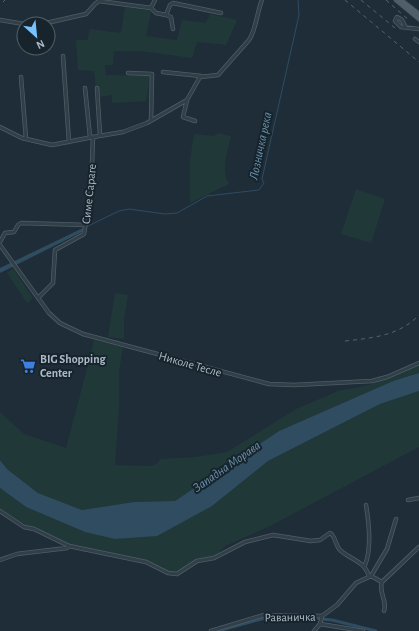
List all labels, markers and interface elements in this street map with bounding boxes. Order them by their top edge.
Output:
north arrow [16,16,56,56]
text: N [34,38,46,51]
water label: Лозничка река [247,111,275,182]
street label: Симе Сараге [80,163,98,225]
street label: Николе Тесле [157,349,223,379]
place label: BIG Shopping Center [40,353,107,379]
supermarket icon: BIG Shopping Center [19,357,37,375]
water label: Западна Морава [191,439,263,495]
street label: Раваничка [264,611,316,623]

